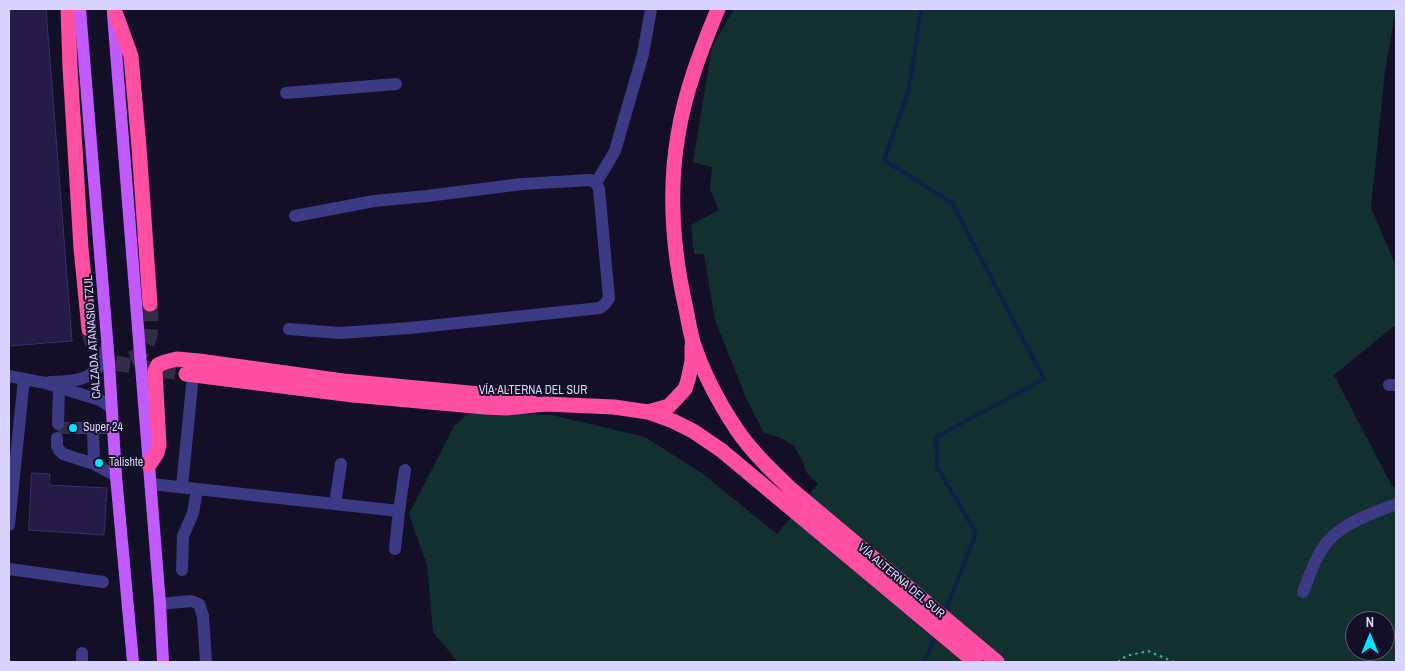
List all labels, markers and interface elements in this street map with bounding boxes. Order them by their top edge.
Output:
street label: CALZADA ATANASIO TZUL [82,275,104,399]
street label: VÍA ALTERNA DEL SUR [479,384,587,398]
place label: Super 24 [83,421,123,435]
marker: Super 24 [67,422,79,434]
place label: Talishte [109,456,143,470]
marker: Talishte [93,457,105,469]
street label: VÍA ALTERNA DEL SUR [855,541,947,621]
north arrow [1345,611,1395,661]
text: N [1366,613,1374,631]

